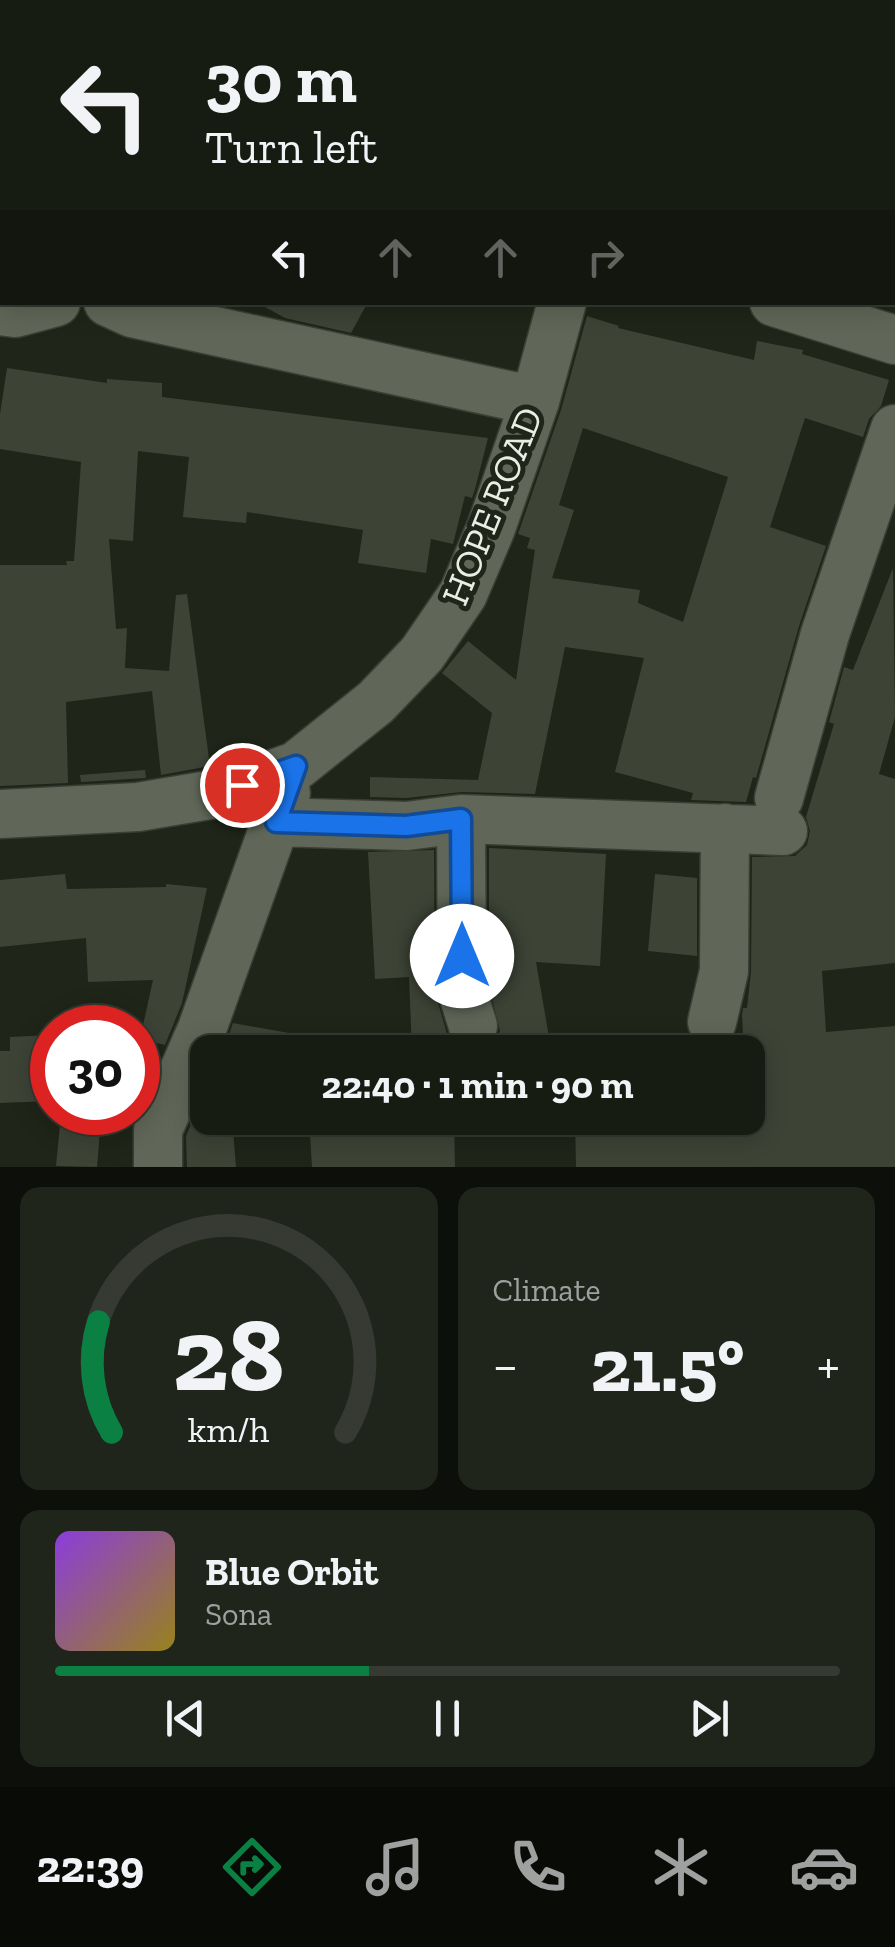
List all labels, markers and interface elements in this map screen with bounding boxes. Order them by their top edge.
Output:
text: 30 m [205,36,357,120]
icon: left [40,40,170,170]
text: Turn left [205,121,377,175]
icon: left [263,230,318,285]
icon: ahead [368,230,423,285]
icon: ahead [473,230,528,285]
icon: right [578,230,633,285]
street label: HOPE ROAD [432,400,552,612]
pin [200,743,285,828]
icon: arrive [215,758,270,813]
position arrow [410,904,514,1008]
speed limit sign: 30 [30,1005,160,1135]
text: 22:40 · 1 min · 90 m [322,1062,633,1108]
text: Climate [493,1271,601,1309]
text: 28 [173,1292,285,1417]
text: 21.5° [591,1320,745,1410]
text: − [493,1332,518,1398]
text: + [817,1332,840,1398]
text: km/h [188,1408,270,1451]
text: Blue Orbit [205,1549,378,1595]
text: Sona [205,1595,272,1633]
icon: previous [158,1691,213,1746]
icon: pause [420,1691,475,1746]
icon: next [682,1691,737,1746]
icon: directions [217,1832,287,1902]
icon: music [360,1832,430,1902]
icon: phone [503,1832,573,1902]
icon: climate [646,1832,716,1902]
icon: car [789,1832,859,1902]
text: 22:39 [36,1840,144,1894]

